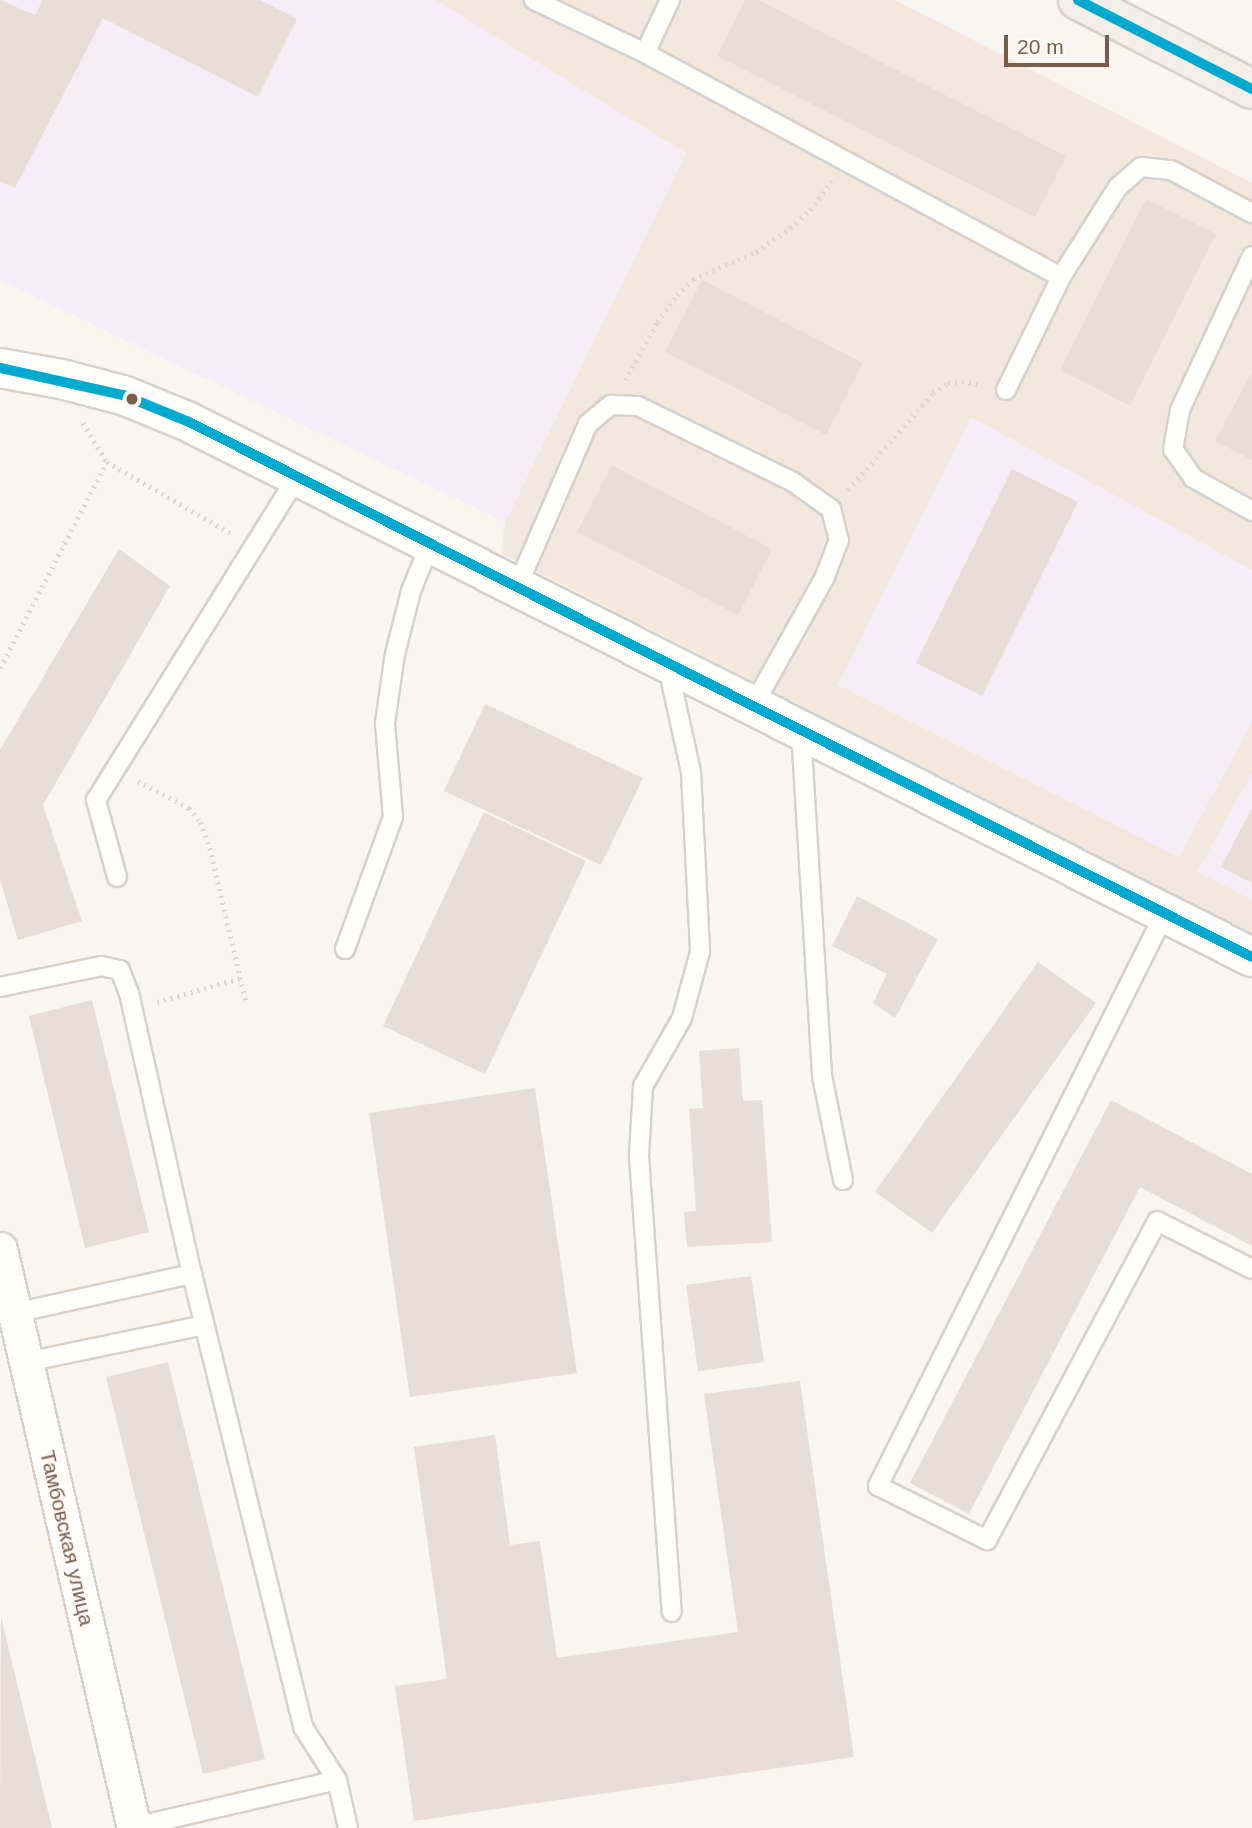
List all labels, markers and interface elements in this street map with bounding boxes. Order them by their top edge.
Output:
scale bar [1007,21,1112,65]
text: 20 m [1017,35,1064,58]
unlabelled marker [125,392,139,406]
street label: Тамбовская улица [35,1448,99,1628]

